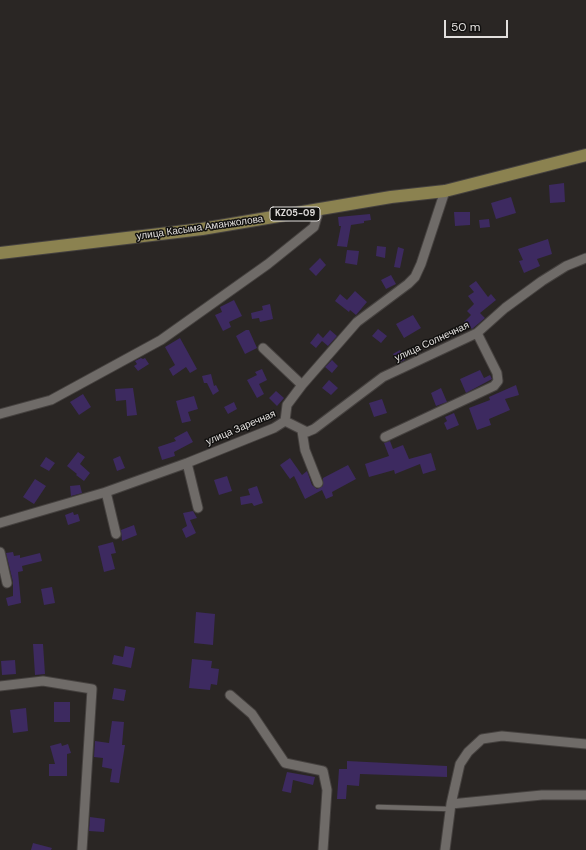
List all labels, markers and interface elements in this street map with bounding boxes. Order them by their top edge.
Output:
scale bar [446,12,510,38]
text: 50 m [451,19,480,35]
road number: KZ05-09 [270,207,320,221]
street label: улица Касыма Аманжолова [136,213,264,243]
street label: улица Солнечная [393,319,471,365]
street label: улица Заречная [204,408,278,448]

